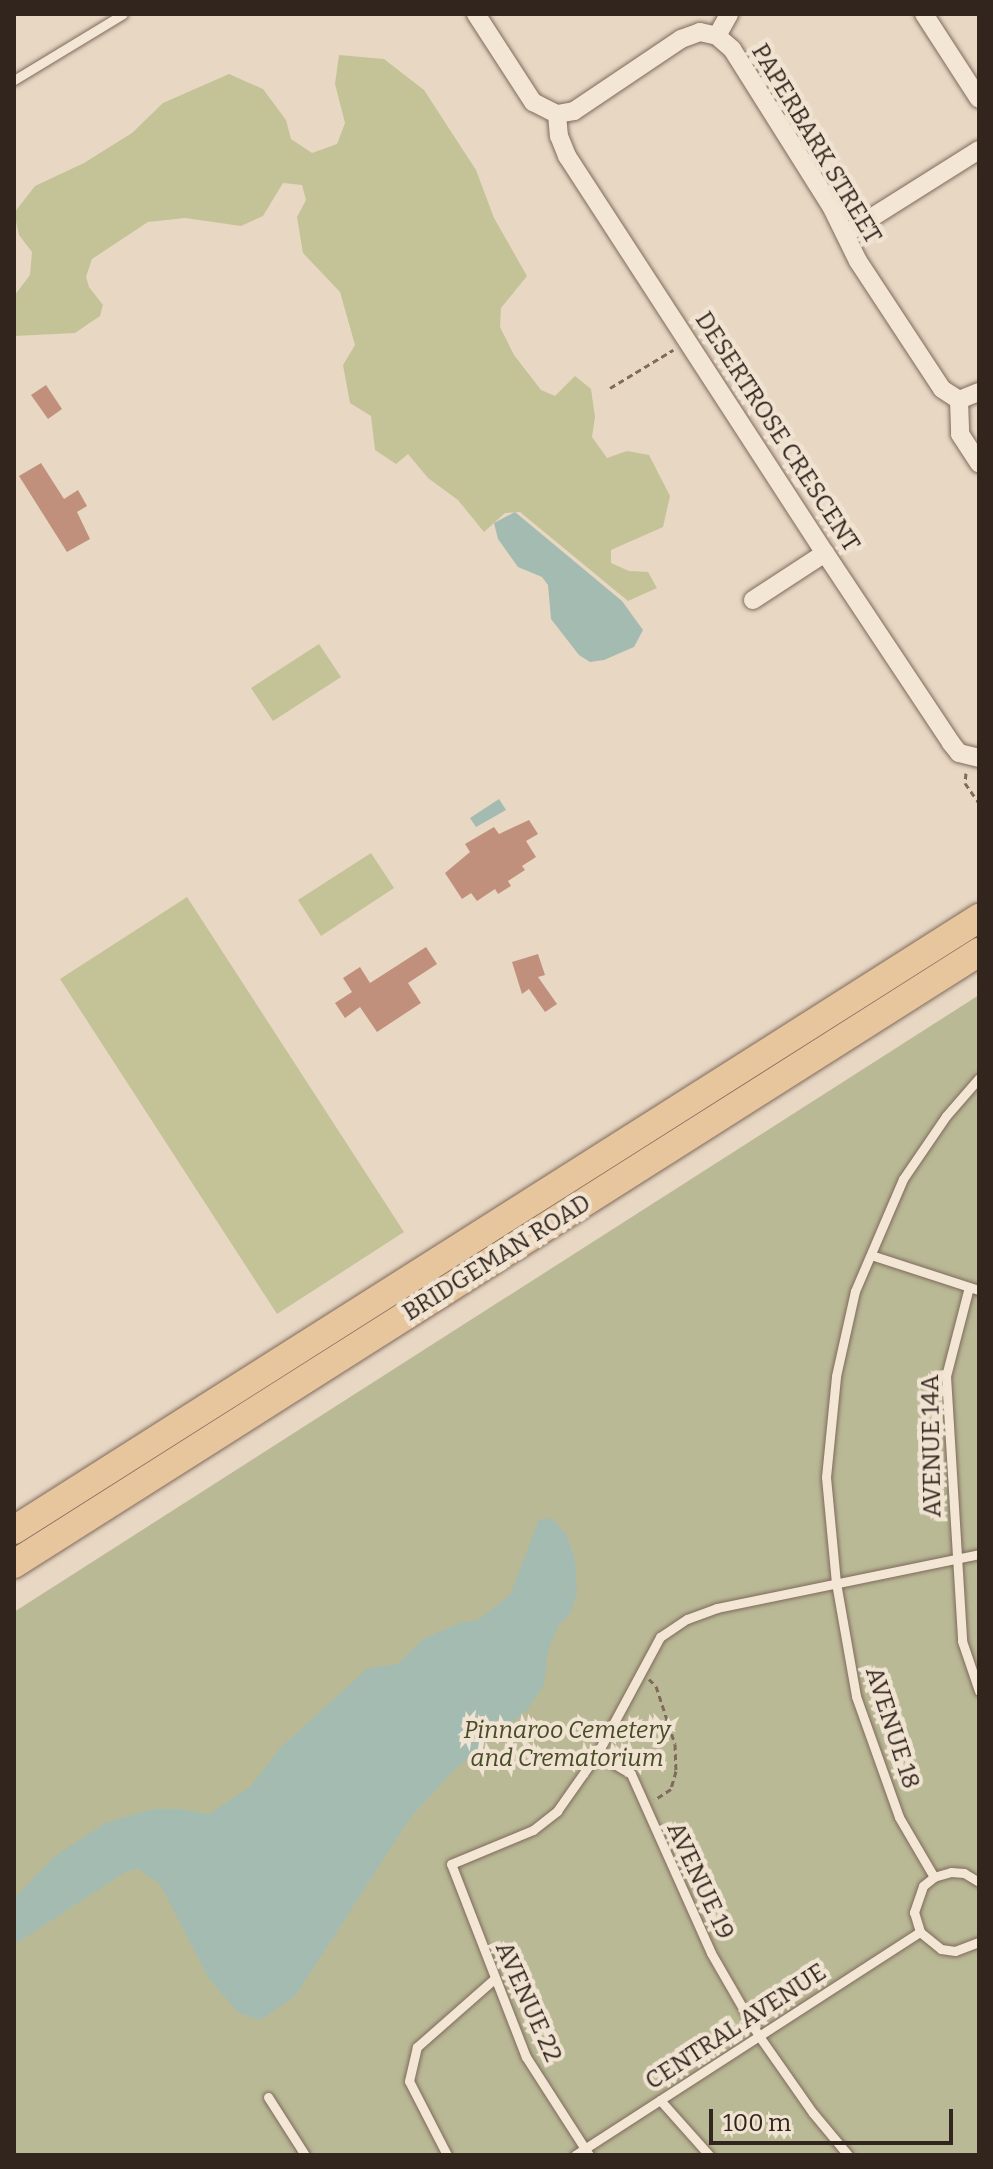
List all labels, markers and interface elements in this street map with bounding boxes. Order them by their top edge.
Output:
street label: PAPERBARK STREET [745,39,887,249]
street label: DESERTROSE CRESCENT [689,307,865,557]
street label: BRIDGEMAN ROAD [398,1189,596,1327]
street label: AVENUE 14A [916,1374,948,1518]
street label: AVENUE 18 [859,1664,925,1792]
park label: Pinnaroo Cemetery and Crematorium [463,1717,671,1773]
street label: AVENUE 19 [660,1818,740,1944]
street label: AVENUE 22 [489,1938,567,2066]
street label: CENTRAL AVENUE [640,1958,832,2096]
scale bar [713,2093,957,2143]
text: 100 m [723,2109,791,2137]

